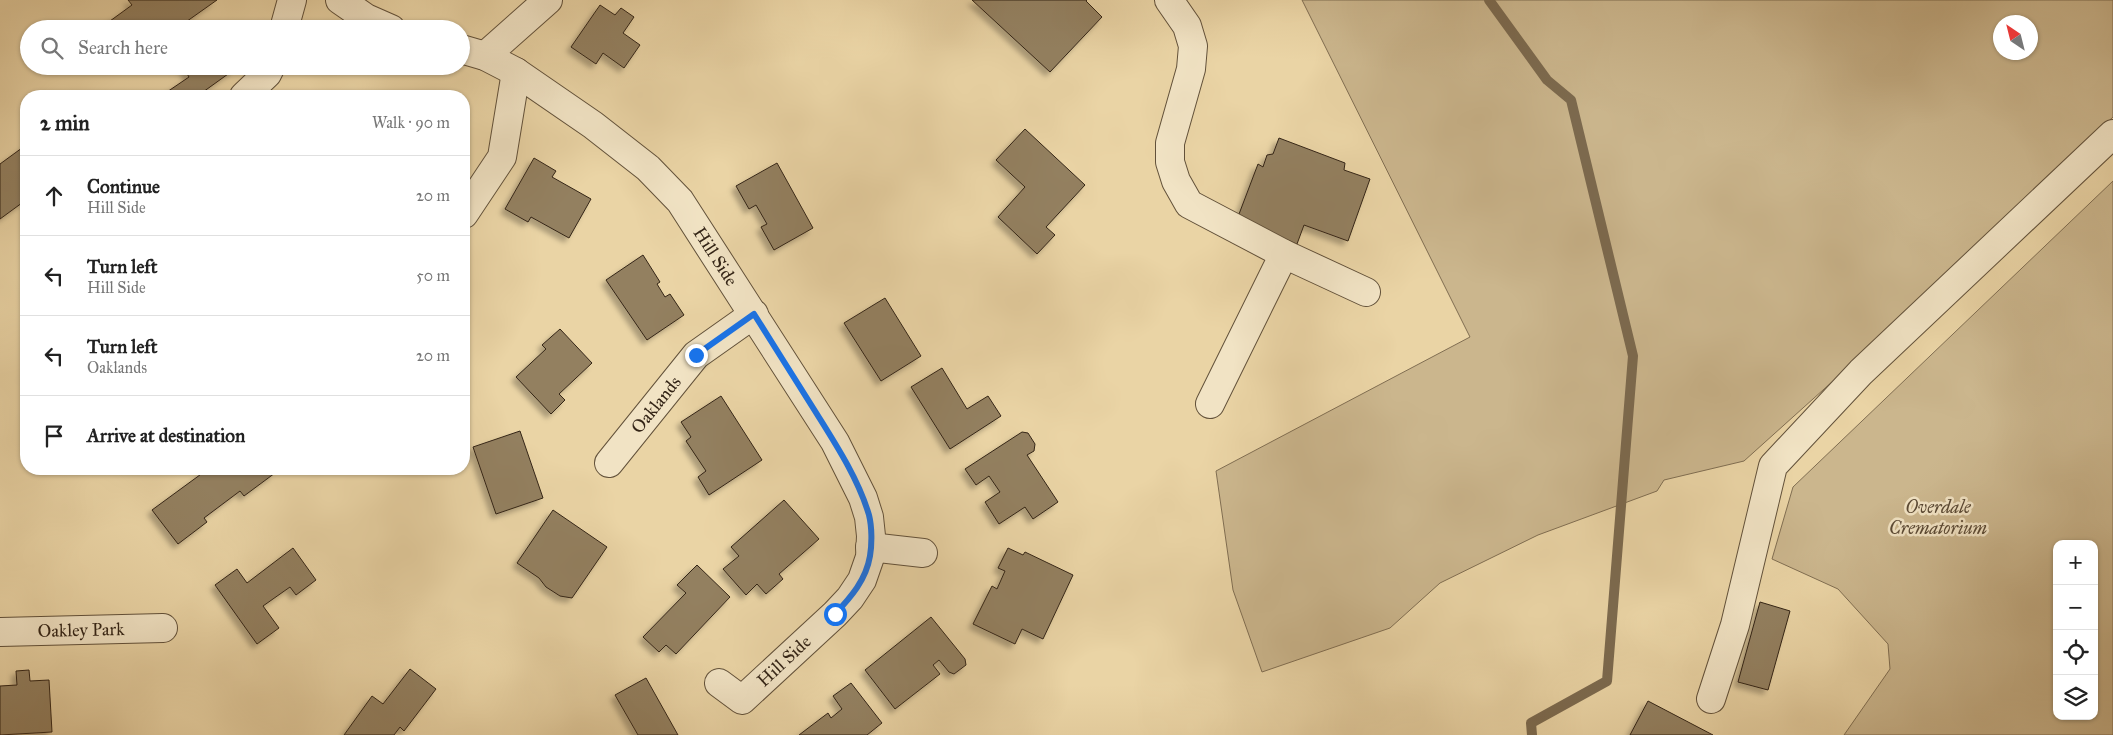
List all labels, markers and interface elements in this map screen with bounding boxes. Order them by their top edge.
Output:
north arrow [1993,15,2038,60]
search box [20,20,470,75]
icon: search [38,34,66,62]
text: Search here [78,36,168,59]
text: 2 min [40,110,90,136]
text: Walk · 90 m [372,113,450,132]
text: Continue [87,175,160,198]
icon: ahead [40,182,68,210]
text: 20 m [416,186,450,205]
text: Hill Side [87,198,146,217]
street label: Hill Side [689,223,743,290]
text: Turn left [87,255,157,278]
icon: left [40,262,68,290]
text: 50 m [416,266,450,285]
text: Hill Side [87,278,146,297]
text: Turn left [87,335,157,358]
icon: left [40,342,68,370]
route end [685,344,708,367]
text: 20 m [416,346,450,365]
text: Oaklands [87,358,147,377]
street label: Oaklands [626,371,686,438]
icon: arrive [40,422,68,450]
text: Arrive at destination [87,424,245,447]
park label: Overdale Crematorium [1889,496,1988,539]
map controls [2053,540,2098,720]
button: + [2053,540,2098,585]
button: − [2053,585,2098,630]
route start [824,603,847,626]
street label: Oakley Park [37,618,125,642]
street label: Hill Side [752,630,816,692]
button: locate [2053,630,2098,675]
button: layers [2053,675,2098,720]

